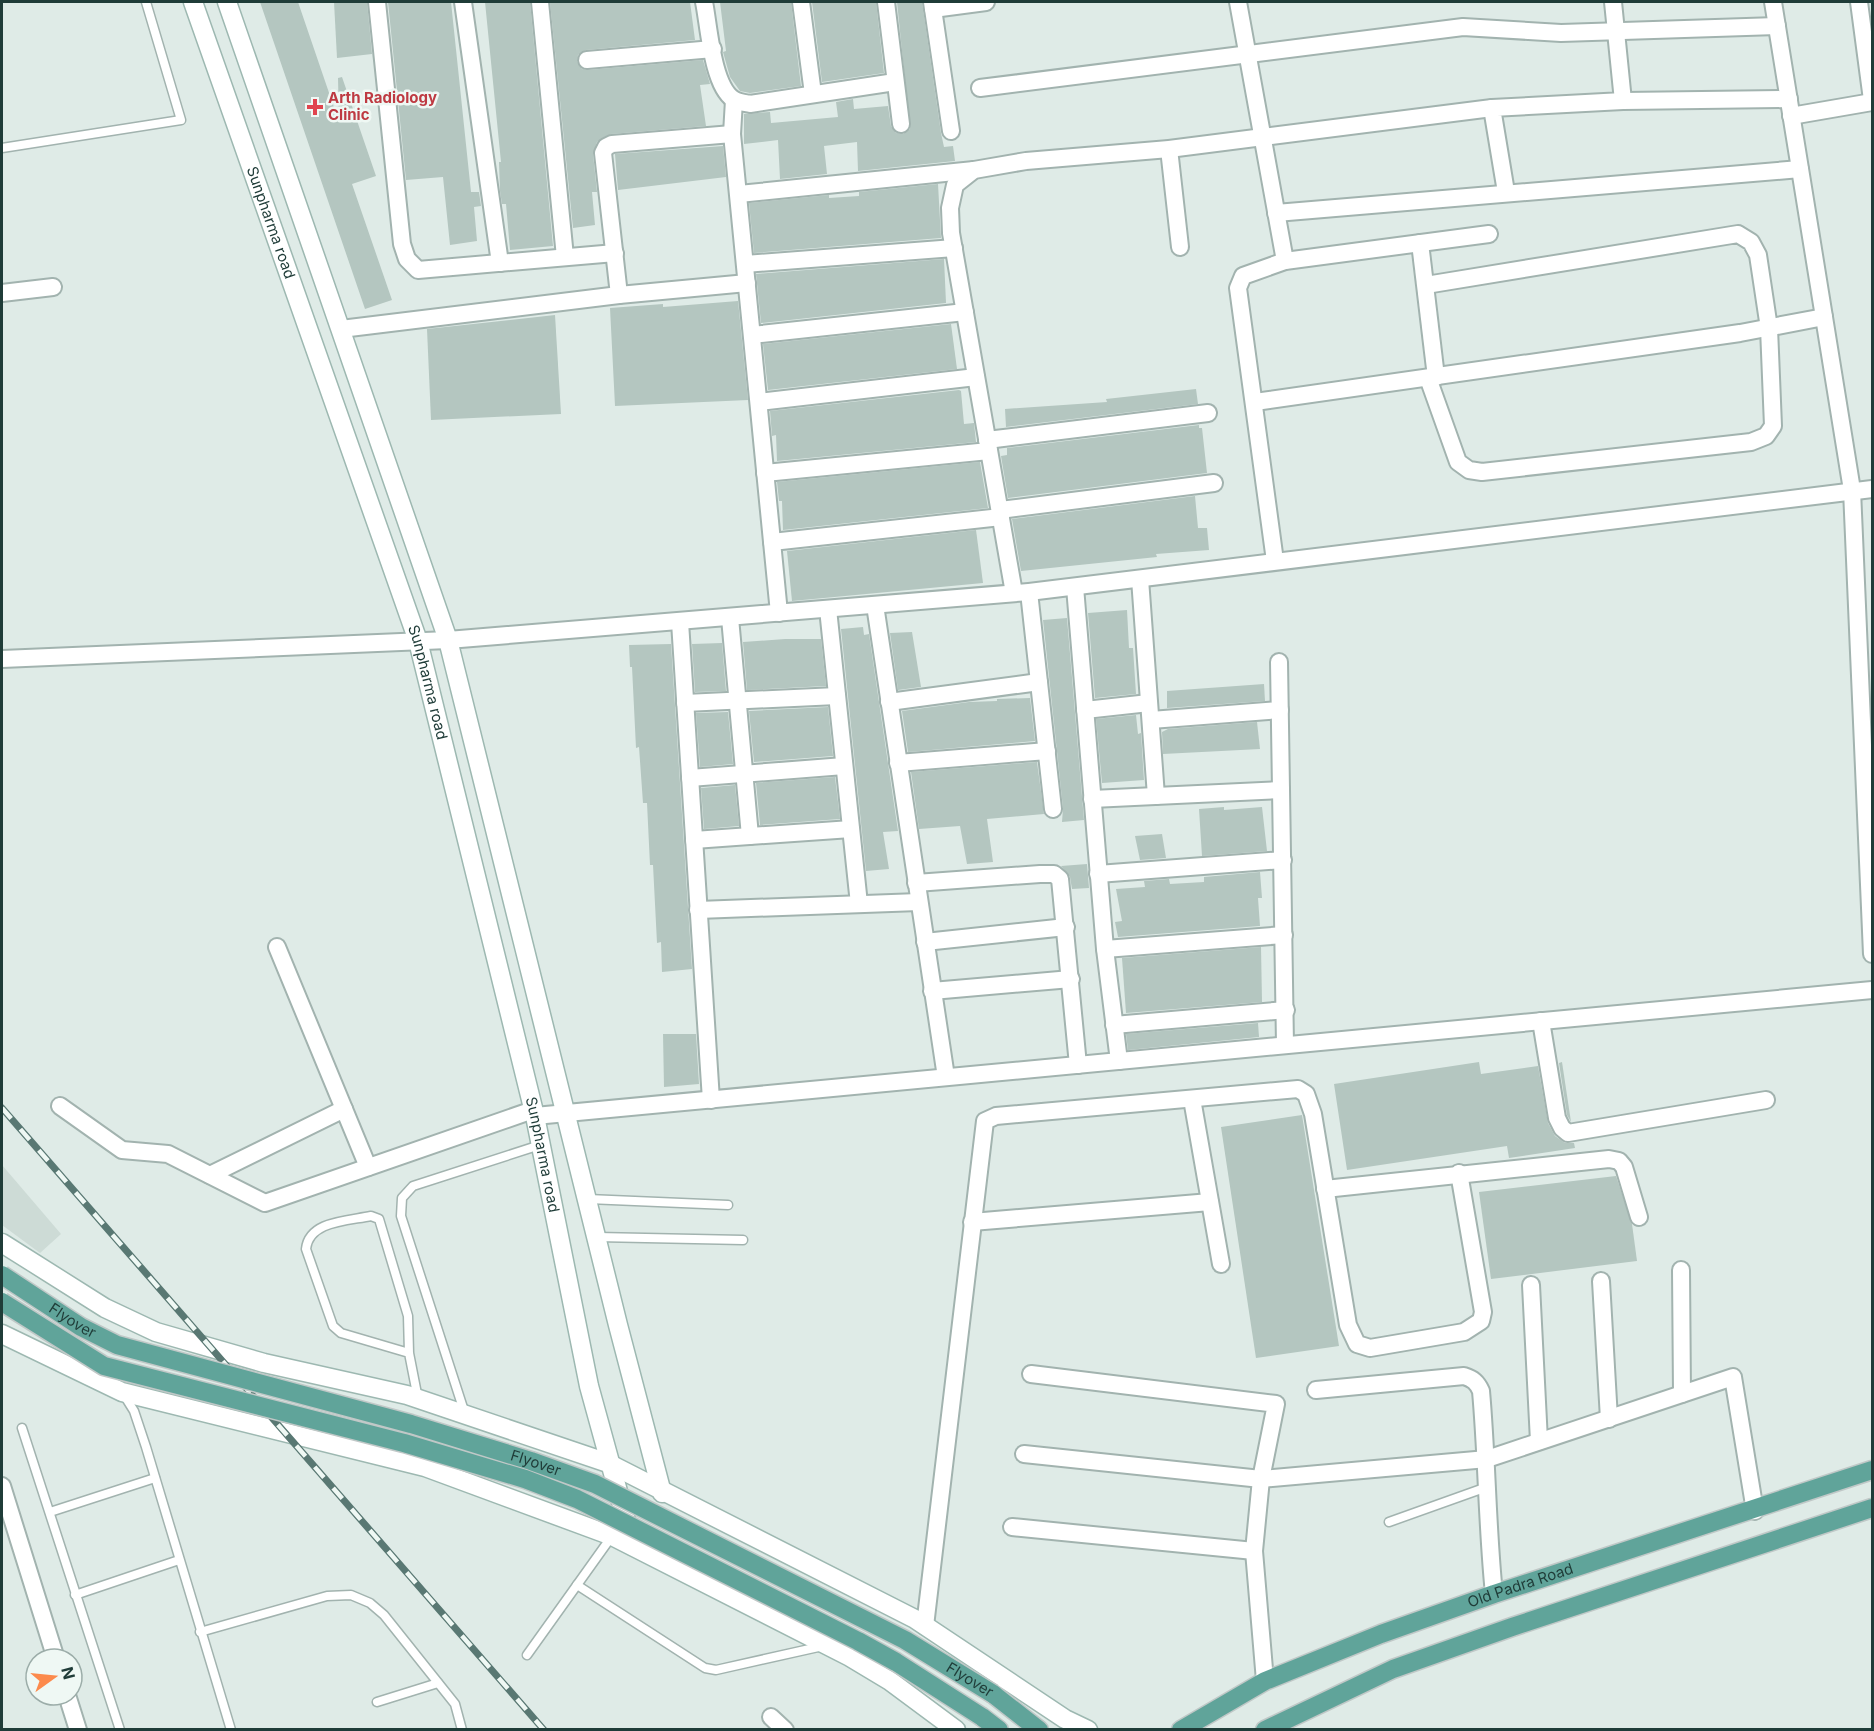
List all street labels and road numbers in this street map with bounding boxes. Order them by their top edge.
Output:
street label: Sunpharma road [243,164,300,281]
street label: Sunpharma road [404,622,452,742]
street label: Sunpharma road [522,1095,564,1214]
street label: Flyover [46,1299,100,1342]
street label: Flyover [508,1445,564,1480]
street label: Old Padra Road [1465,1559,1576,1612]
street label: Flyover [943,1658,998,1701]

